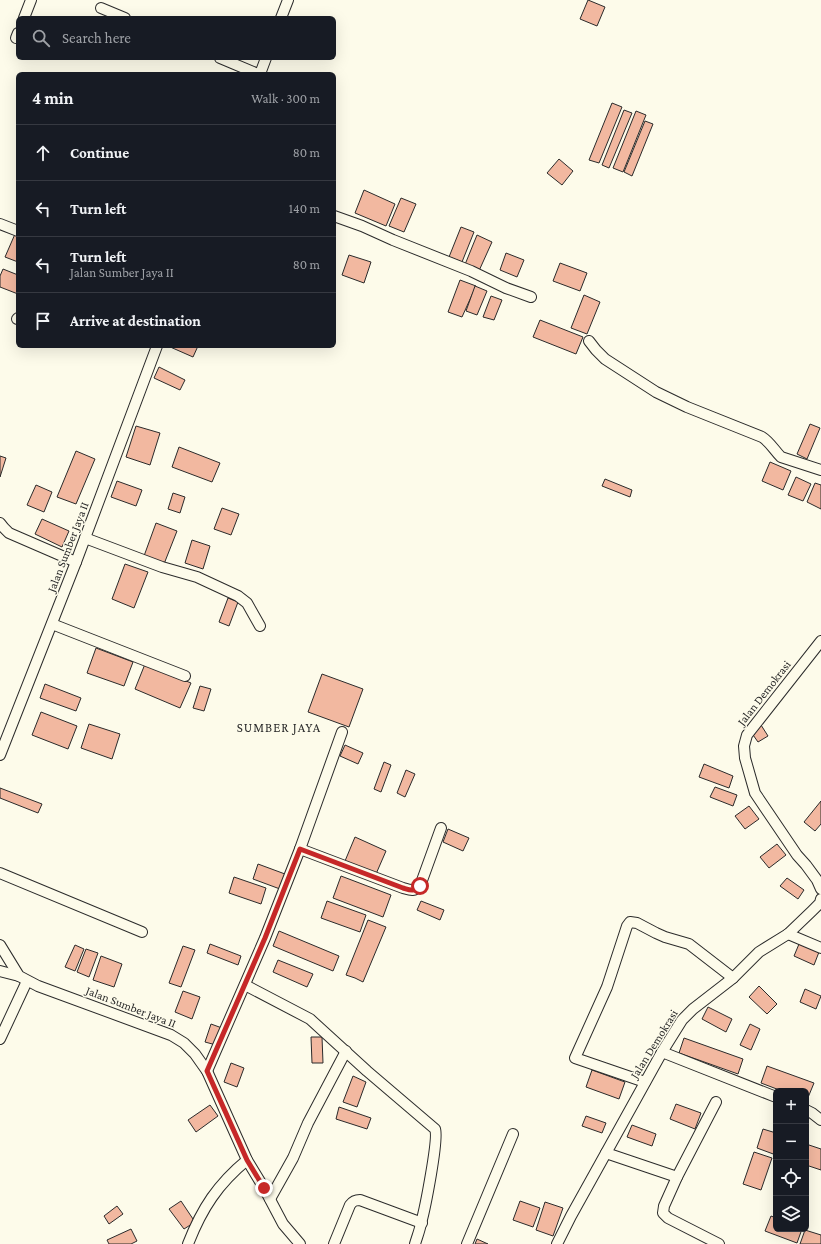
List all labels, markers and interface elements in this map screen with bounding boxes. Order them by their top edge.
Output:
search box [16,16,336,60]
icon: search [30,27,52,49]
text: Search here [62,30,131,46]
text: 4 min [32,89,74,108]
text: Walk · 300 m [251,91,320,106]
icon: ahead [32,142,54,164]
text: Continue [70,145,129,161]
text: 80 m [293,145,320,160]
icon: left [32,198,54,220]
text: Turn left [70,201,126,217]
text: 140 m [289,201,320,216]
text: Turn left [70,249,126,265]
icon: left [32,254,54,276]
text: 80 m [293,257,320,272]
text: Jalan Sumber Jaya II [70,265,174,280]
icon: arrive [32,310,54,332]
text: Arrive at destination [70,313,201,329]
street label: Jalan Sumber Jaya II [44,500,92,595]
street label: Jalan Demokrasi [734,658,794,729]
district label: SUMBER JAYA [237,720,321,735]
route start [411,877,429,895]
street label: Jalan Sumber Jaya II [83,983,178,1031]
street label: Jalan Demokrasi [627,1007,681,1082]
map controls [773,1088,809,1232]
button: + [773,1088,809,1124]
button: − [773,1124,809,1160]
button: locate [773,1160,809,1196]
route end [255,1179,273,1197]
button: layers [773,1196,809,1232]

